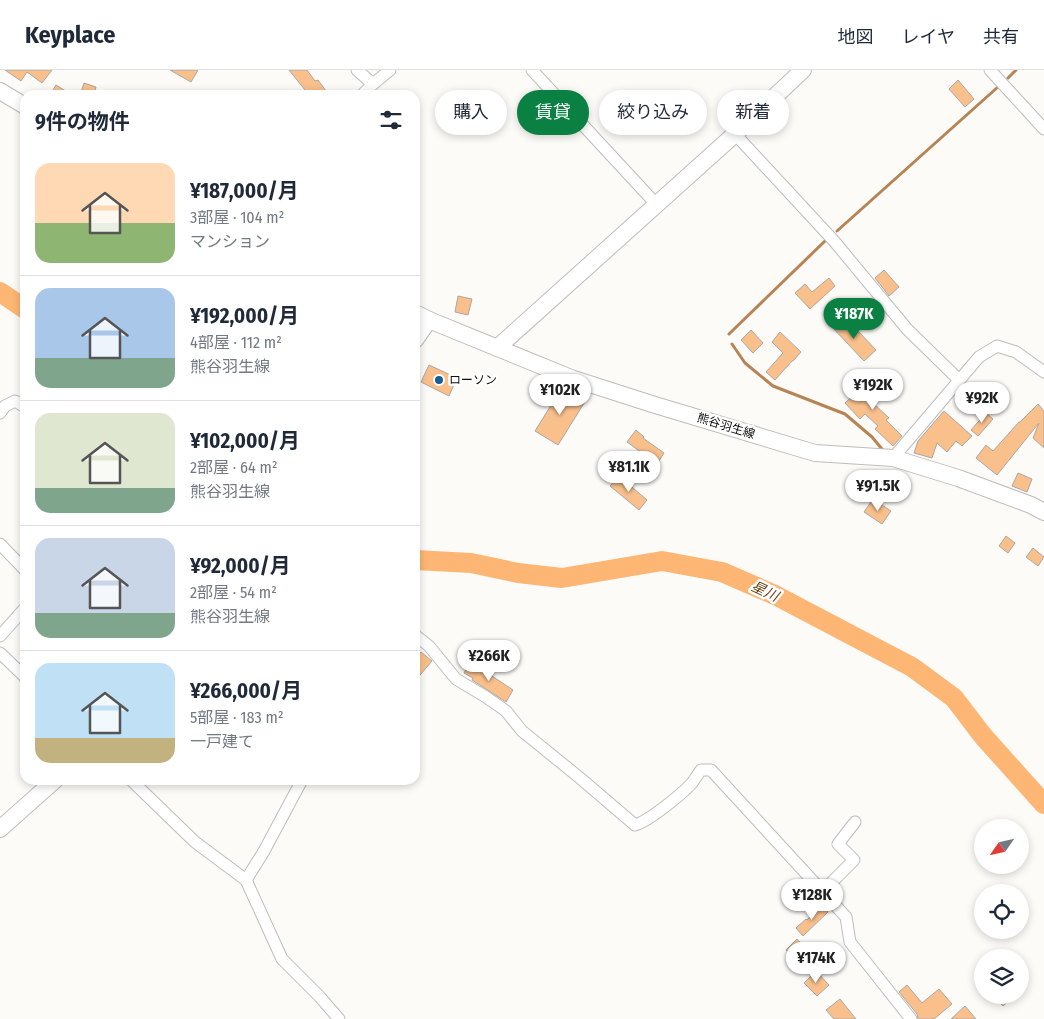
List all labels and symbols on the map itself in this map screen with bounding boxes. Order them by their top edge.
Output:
pin: ¥187K [819,298,889,340]
pin: ¥192K [838,368,908,411]
place label: ローソン [449,373,497,387]
marker: ローソン [433,374,445,386]
pin: ¥102K [525,374,595,416]
pin: ¥92K [952,382,1012,424]
street label: 熊谷羽生線 [695,411,757,441]
pin: ¥81.1K [588,450,670,493]
pin: ¥91.5K [837,470,919,512]
water label: 星川 [749,578,783,606]
pin: ¥266K [454,640,524,682]
north arrow [974,819,1029,874]
pin: ¥128K [777,878,847,921]
pin: ¥174K [781,942,851,984]

